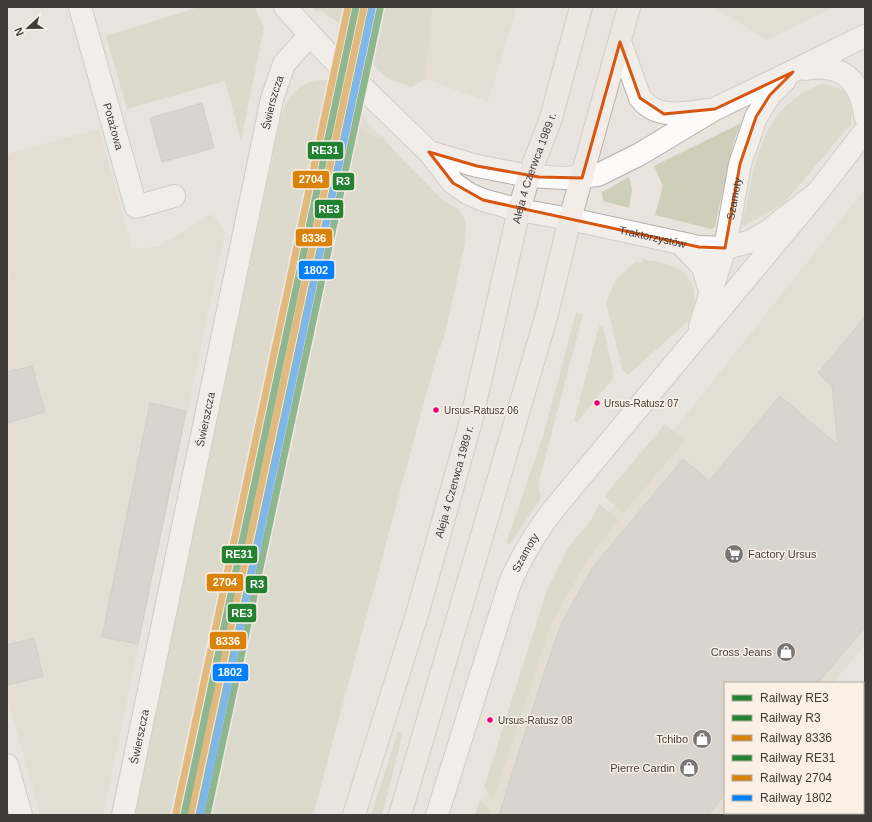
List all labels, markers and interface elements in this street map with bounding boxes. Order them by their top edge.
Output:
north arrow [8,8,48,48]
text: N [12,26,26,38]
street label: Świerszcza [260,73,286,131]
street label: Potażowa [101,102,126,152]
street label: Aleja 4 Czerwca 1989 r. [510,111,558,225]
line badge: RE31 [307,141,344,160]
text: RE31 [311,144,339,156]
line badge: 2704 [292,170,330,189]
line badge: R3 [332,172,355,191]
text: 2704 [299,173,324,185]
text: R3 [336,175,350,187]
street label: Szamoty [724,176,744,221]
line badge: RE3 [314,199,344,219]
text: RE3 [318,203,340,215]
street label: Traktorzystów [618,224,687,250]
line badge: 8336 [295,228,333,247]
text: 8336 [302,232,326,244]
line badge: 1802 [298,260,335,280]
text: 1802 [304,264,328,276]
street label: Świerszcza [194,390,217,448]
marker: Ursus-Ratusz 07 [592,398,602,408]
place label: Ursus-Ratusz 07 [604,398,679,409]
marker: Ursus-Ratusz 06 [431,405,441,415]
place label: Ursus-Ratusz 06 [444,405,519,416]
street label: Aleja 4 Czerwca 1989 r. [433,424,475,539]
street label: Szamoty [510,531,541,574]
supermarket icon: Factory Ursus [723,543,745,565]
line badge: RE31 [221,545,258,564]
text: RE31 [225,548,253,560]
place label: Factory Ursus [748,548,817,560]
line badge: 2704 [206,573,244,592]
line badge: R3 [245,575,268,594]
text: 2704 [213,576,238,588]
text: R3 [250,578,264,590]
line badge: RE3 [227,603,257,623]
text: RE3 [231,607,253,619]
line badge: 8336 [209,631,247,650]
text: 8336 [216,635,240,647]
shop icon: Cross Jeans [775,641,797,663]
place label: Cross Jeans [711,646,772,658]
line badge: 1802 [212,663,249,682]
text: 1802 [218,666,242,678]
legend [724,682,864,814]
text: Railway RE3 [760,691,829,705]
street label: Świerszcza [128,707,151,765]
text: Railway R3 [760,711,821,725]
marker: Ursus-Ratusz 08 [485,715,495,725]
place label: Ursus-Ratusz 08 [498,715,573,726]
shop icon: Tchibo [691,728,713,750]
text: Railway 8336 [760,731,832,745]
place label: Tchibo [656,733,688,745]
text: Railway RE31 [760,751,836,765]
shop icon: Pierre Cardin [678,757,700,779]
place label: Pierre Cardin [610,762,675,774]
text: Railway 2704 [760,771,832,785]
text: Railway 1802 [760,791,832,805]

